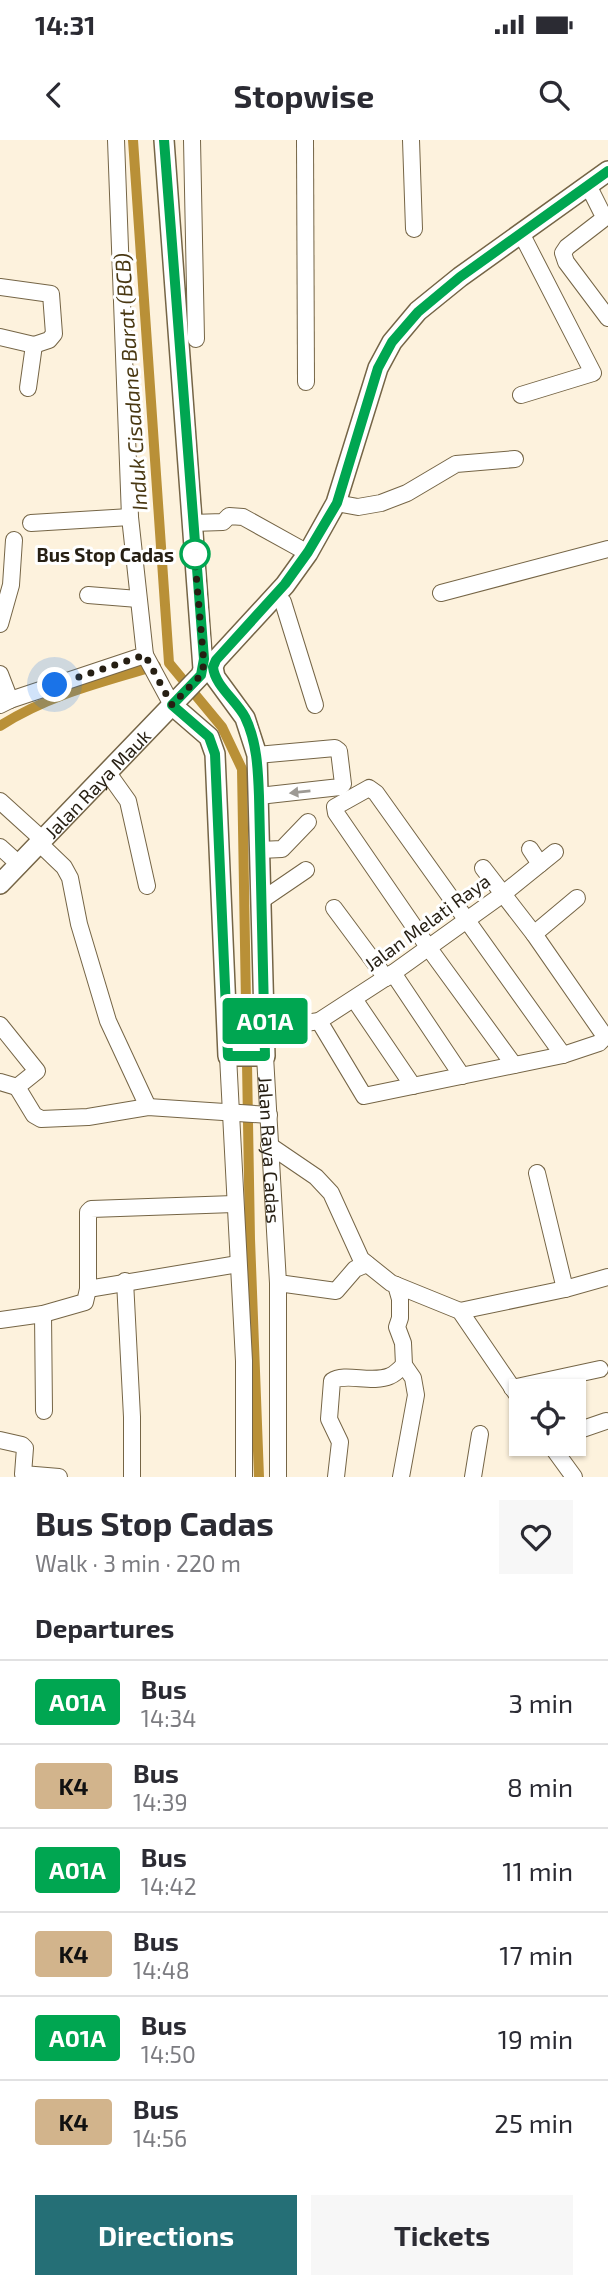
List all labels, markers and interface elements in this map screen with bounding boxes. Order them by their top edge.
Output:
text: 14:31 [35,9,95,40]
icon: back [35,76,73,114]
text: Stopwise [234,76,374,114]
icon: search [535,76,573,114]
water label: Induk Cisadane Barat (BCB) [108,252,151,512]
marker: Bus Stop Cadas [180,539,210,569]
place label: Bus Stop Cadas [37,543,174,566]
your location [37,667,72,702]
street label: Jalan Raya Mauk [39,723,155,843]
one-way arrow [289,787,311,798]
street label: Jalan Melati Raya [360,869,494,975]
line badge: A01A [216,998,314,1044]
text: A01A [237,1006,293,1035]
street label: Jalan Raya Cadas [255,1076,286,1224]
map controls [509,1379,586,1456]
button: locate [509,1379,586,1456]
button: heart [499,1500,573,1574]
text: Bus Stop Cadas [35,1503,274,1543]
text: Walk · 3 min · 220 m [35,1549,241,1577]
text: Departures [35,1612,174,1643]
text: Bus [141,1673,187,1704]
text: A01A [49,1687,106,1716]
text: 3 min [508,1687,573,1718]
text: 14:34 [141,1704,197,1732]
text: Bus [133,1757,179,1788]
text: K4 [58,1771,89,1800]
text: 8 min [507,1771,573,1802]
text: 14:39 [133,1788,188,1816]
text: Bus [141,1841,187,1872]
text: A01A [49,1855,106,1884]
text: 11 min [502,1855,573,1886]
text: 14:42 [141,1872,197,1900]
text: Bus [133,1925,179,1956]
text: K4 [58,1939,89,1968]
text: 17 min [499,1939,573,1970]
text: 14:48 [133,1956,190,1984]
text: Bus [141,2009,187,2040]
text: A01A [49,2023,106,2052]
text: 19 min [498,2023,573,2054]
text: 14:50 [141,2040,196,2068]
text: Bus [133,2093,179,2124]
text: K4 [58,2107,89,2136]
text: 25 min [494,2107,573,2138]
text: 14:56 [133,2124,187,2152]
button: Directions [35,2195,297,2275]
button: Tickets [311,2195,573,2275]

